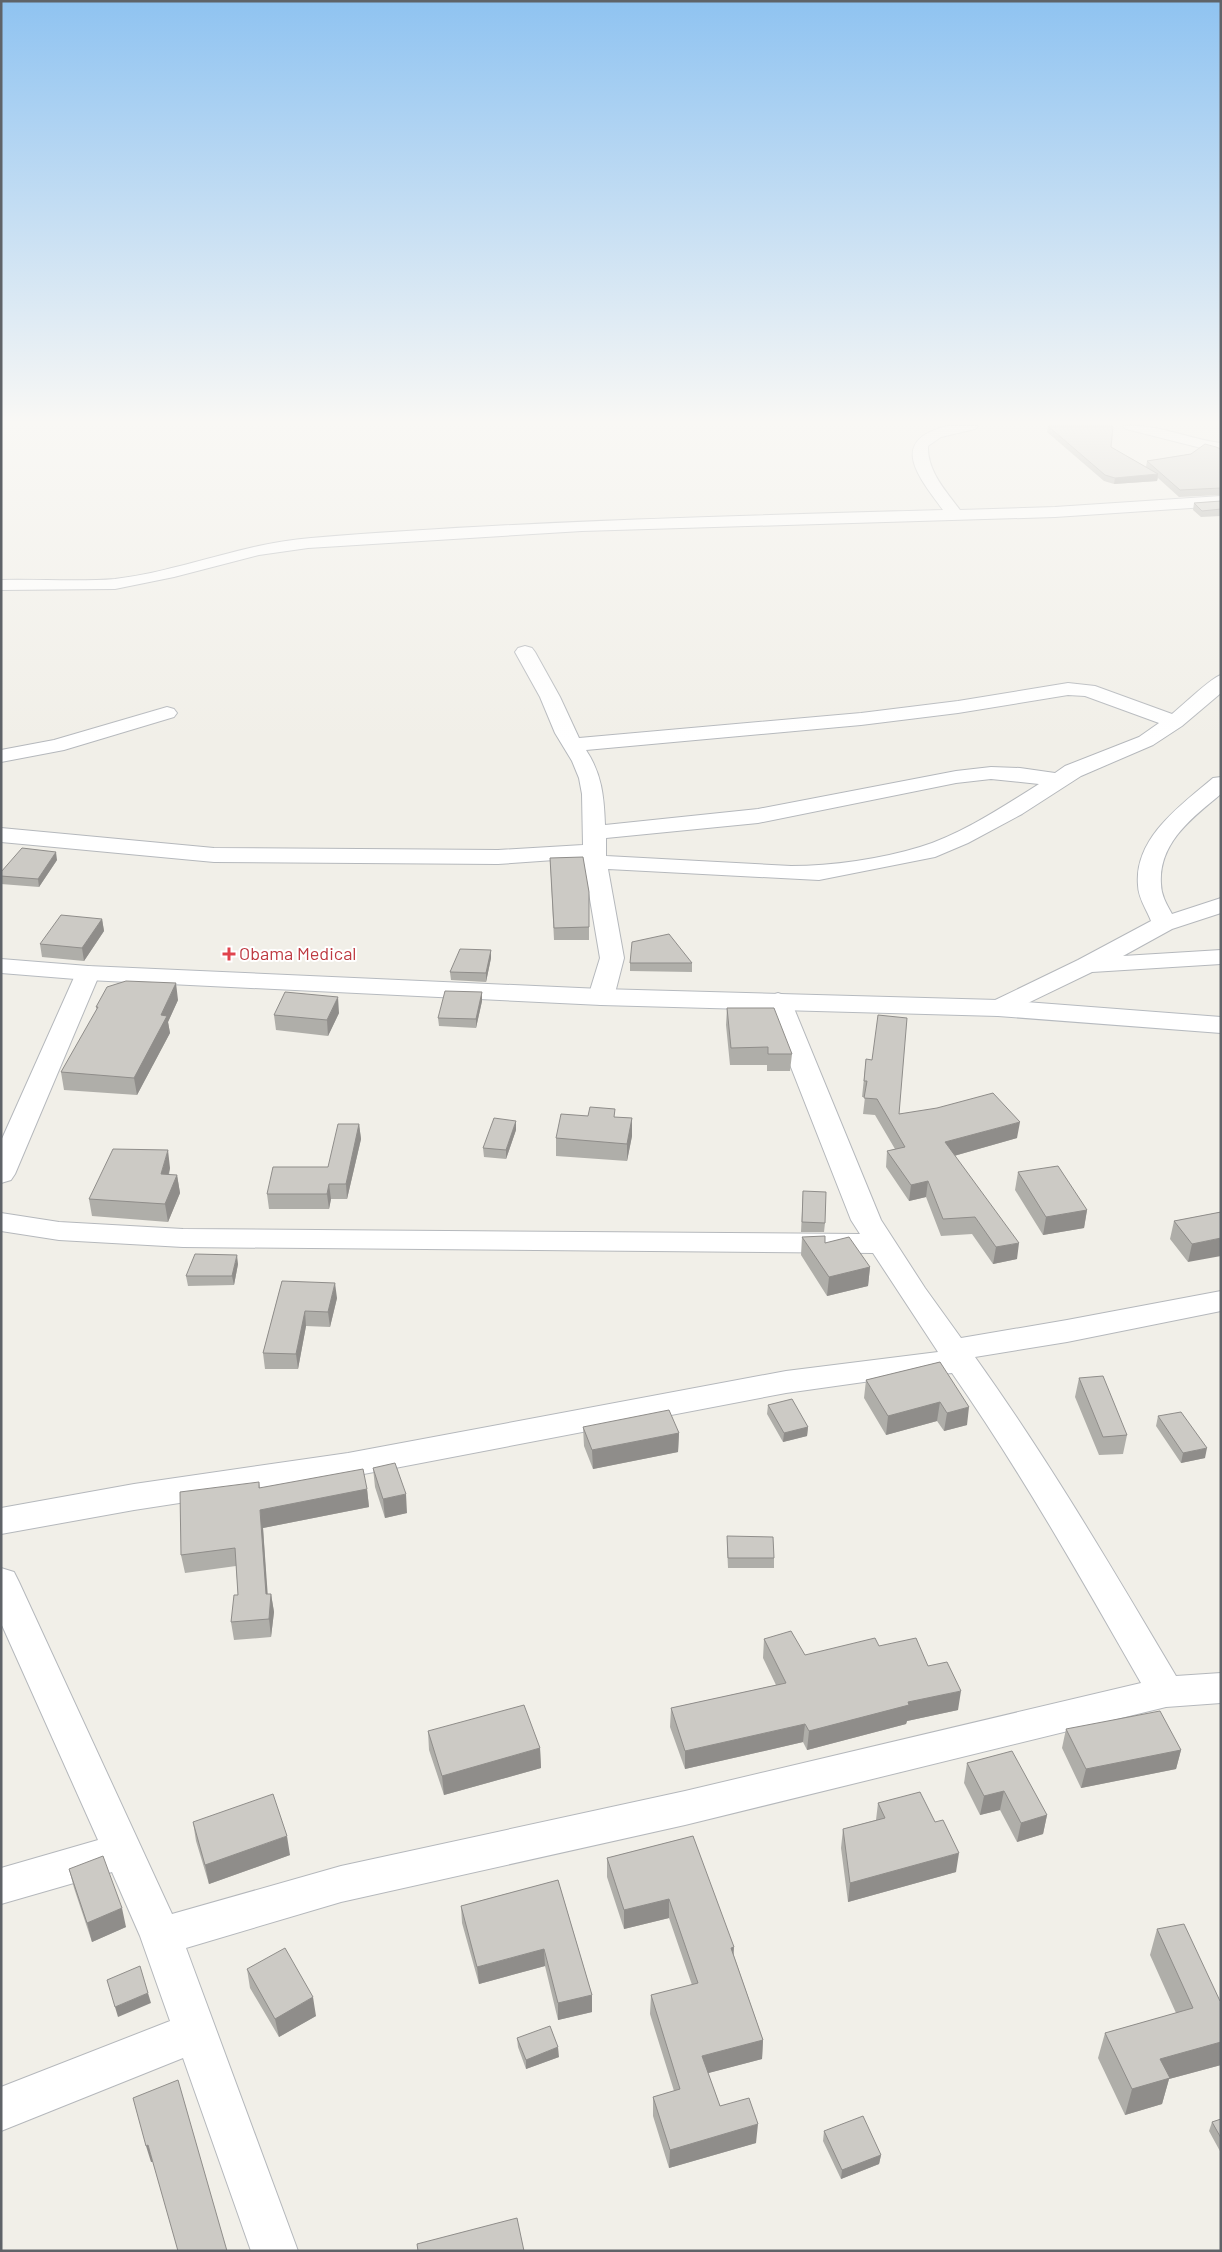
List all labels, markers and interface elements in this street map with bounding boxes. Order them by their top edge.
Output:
place label: Obama Medical [239,942,357,964]
marker: Obama Medical [223,948,235,960]

